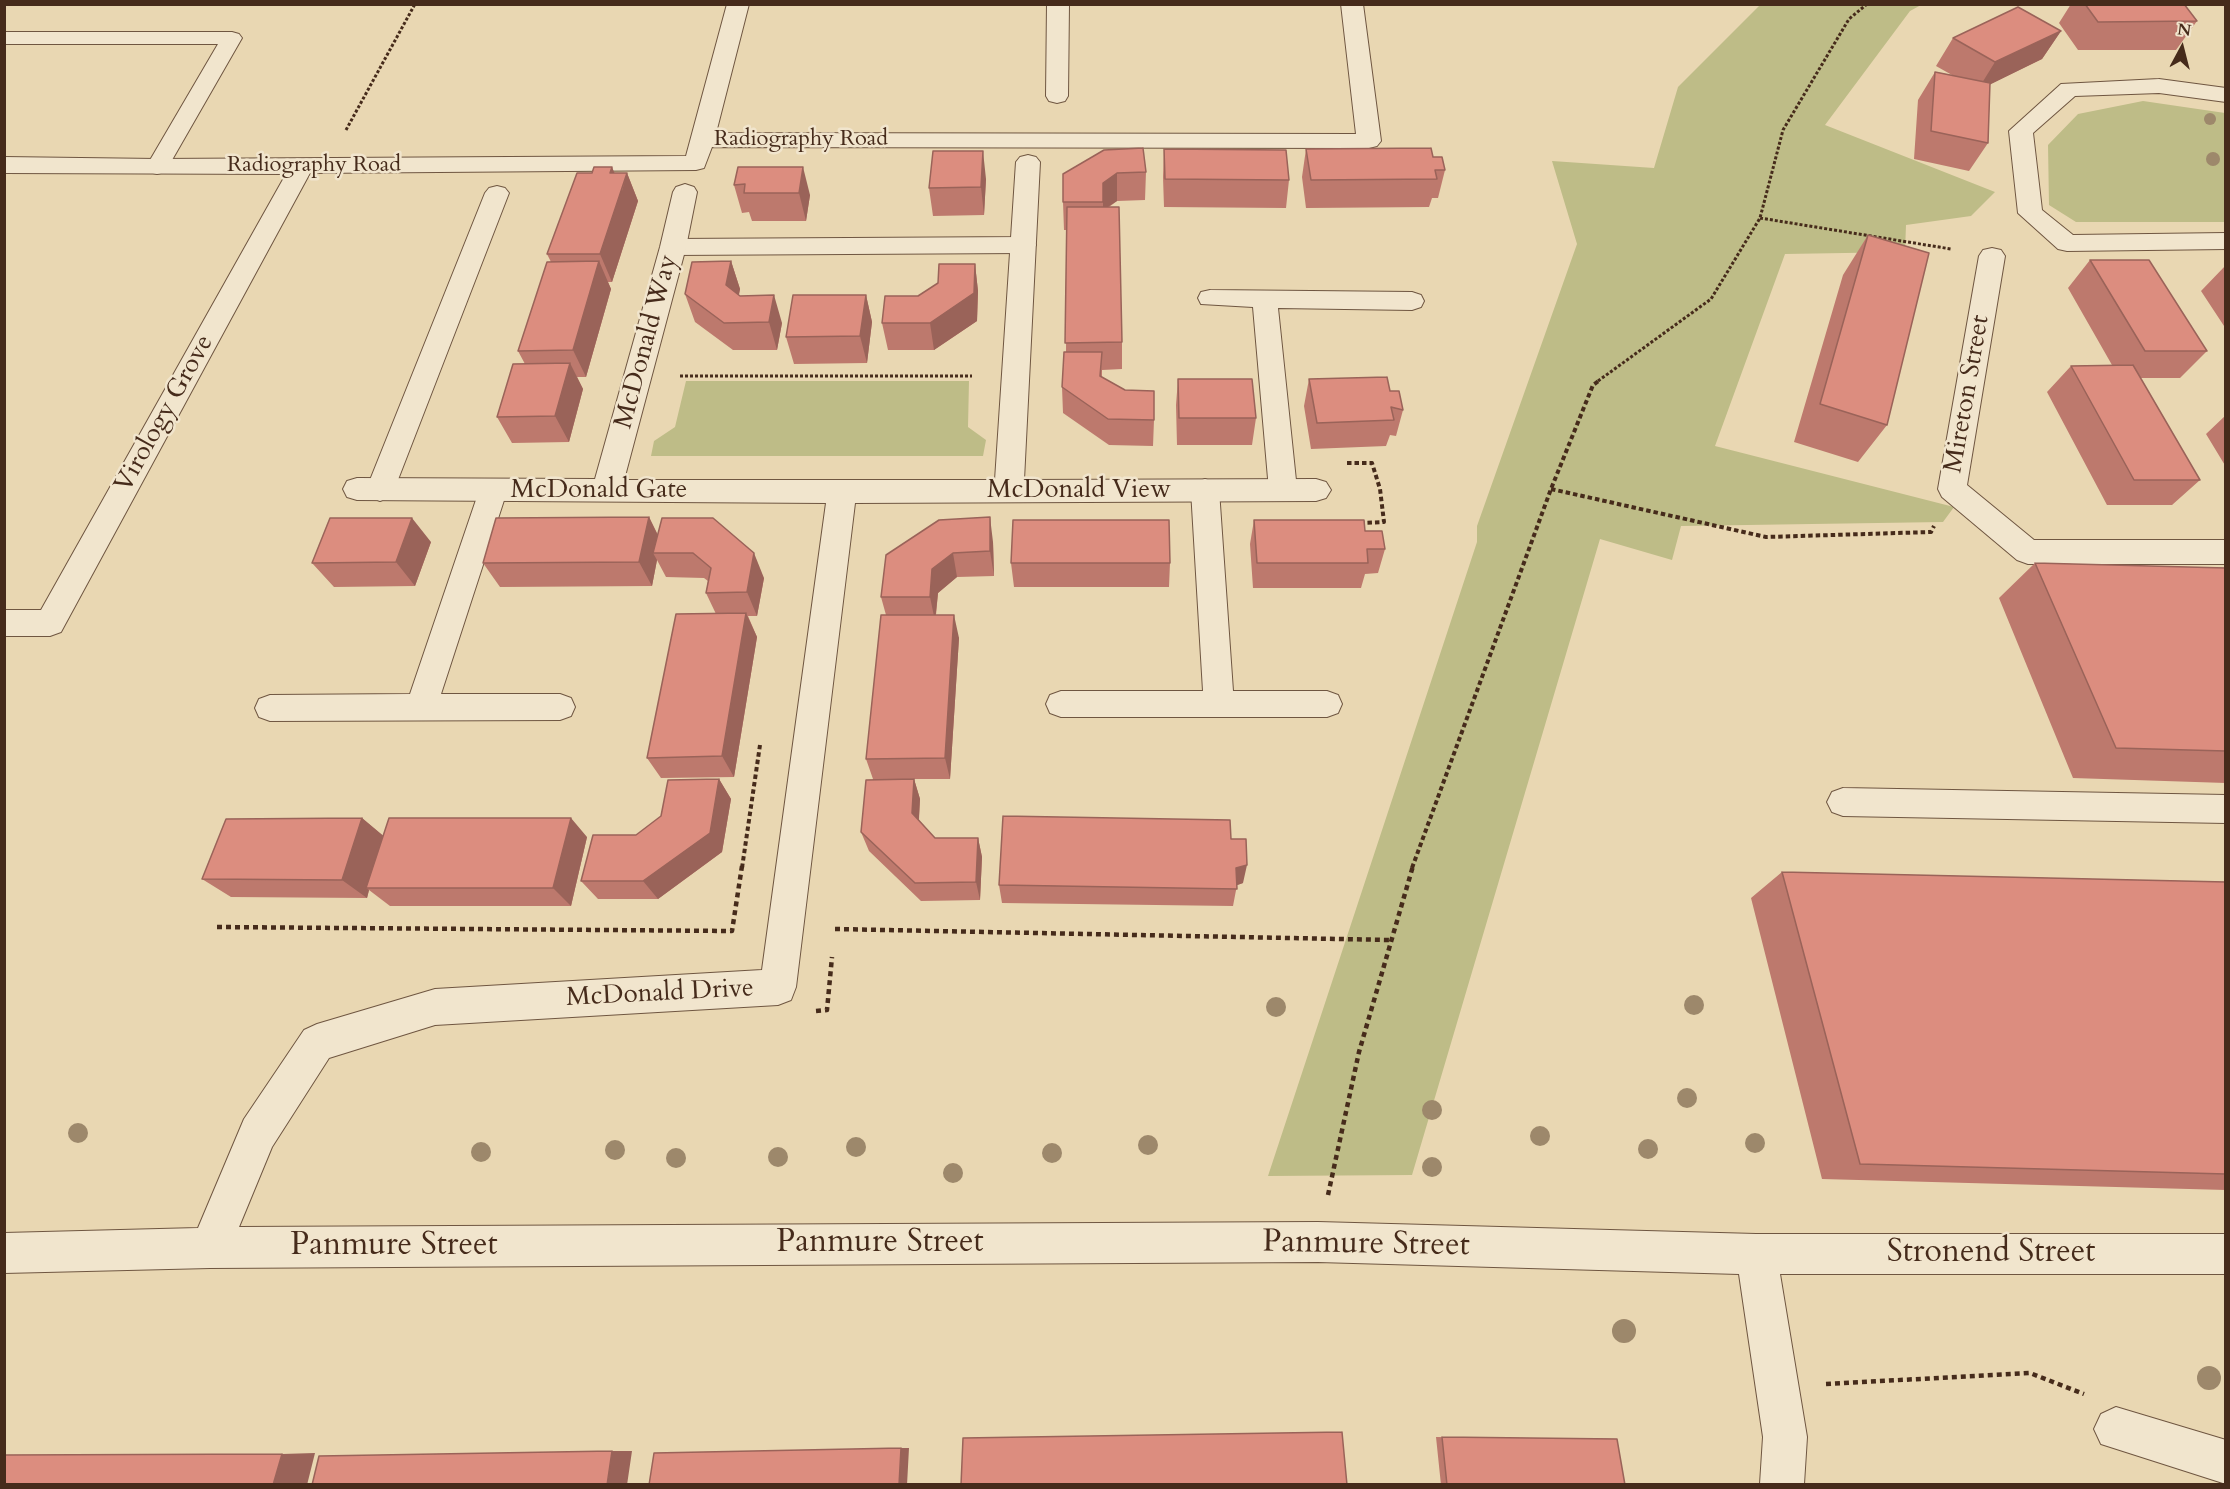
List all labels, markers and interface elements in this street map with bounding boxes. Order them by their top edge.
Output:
north arrow [2152,18,2212,78]
text: N [2176,18,2192,42]
street label: Radiography Road [714,127,888,153]
street label: Radiography Road [227,153,401,179]
street label: McDonald Way [609,252,685,432]
street label: Mireton Street [1939,313,1997,475]
street label: Virology Grove [109,330,221,498]
street label: McDonald Gate [511,475,687,507]
street label: McDonald View [987,475,1171,507]
street label: McDonald Drive [565,974,755,1014]
street label: Panmure Street [1262,1224,1470,1266]
street label: Panmure Street [776,1225,984,1263]
street label: Panmure Street [290,1228,498,1266]
street label: Stronend Street [1887,1235,2095,1273]

